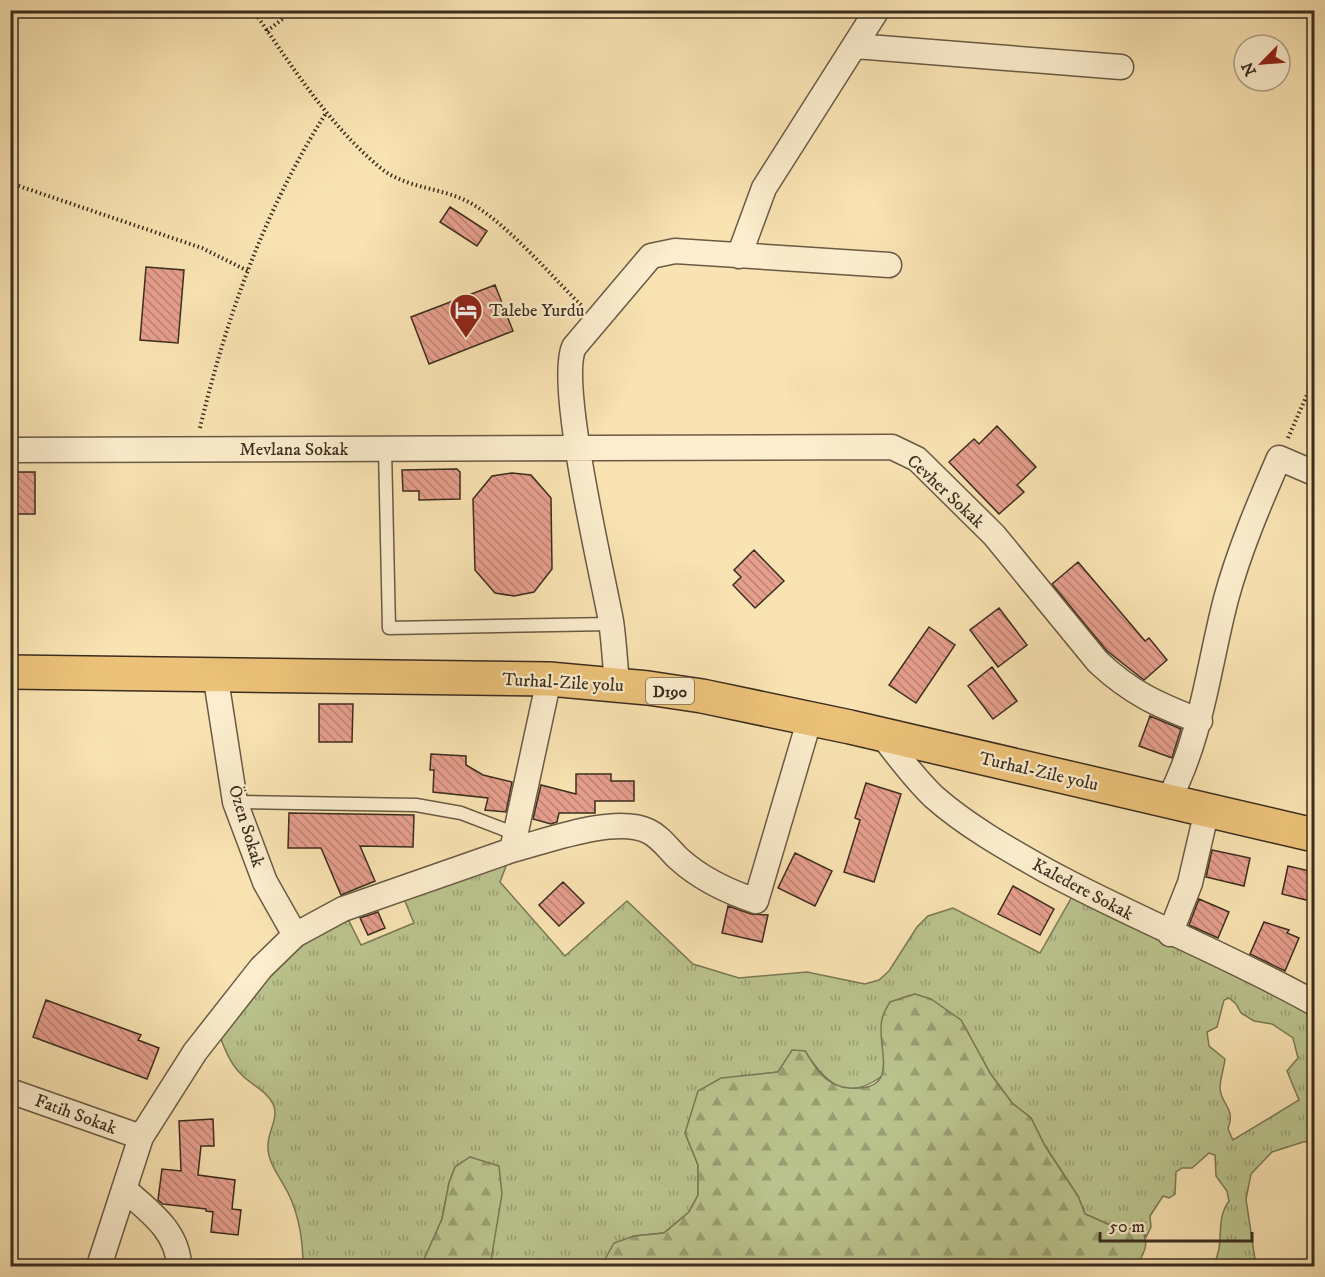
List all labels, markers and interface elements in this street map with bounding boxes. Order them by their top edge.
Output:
north arrow [1232,33,1292,93]
text: N [1237,59,1261,79]
hotel icon: Talebe Yurdu [448,292,484,339]
place label: Talebe Yurdu [489,300,585,322]
street label: Mevlana Sokak [240,439,348,461]
street label: Cevher Sokak [902,450,989,533]
street label: Turhal-Zile yolu [502,669,624,697]
road number: D190 [646,678,694,704]
street label: Turhal-Zile yolu [977,748,1101,796]
street label: Özen Sokak [223,782,269,870]
street label: Kaledere Sokak [1028,854,1137,926]
street label: Fatih Sokak [32,1090,120,1140]
scale bar [1100,1205,1252,1243]
text: 50 m [1109,1216,1145,1238]

